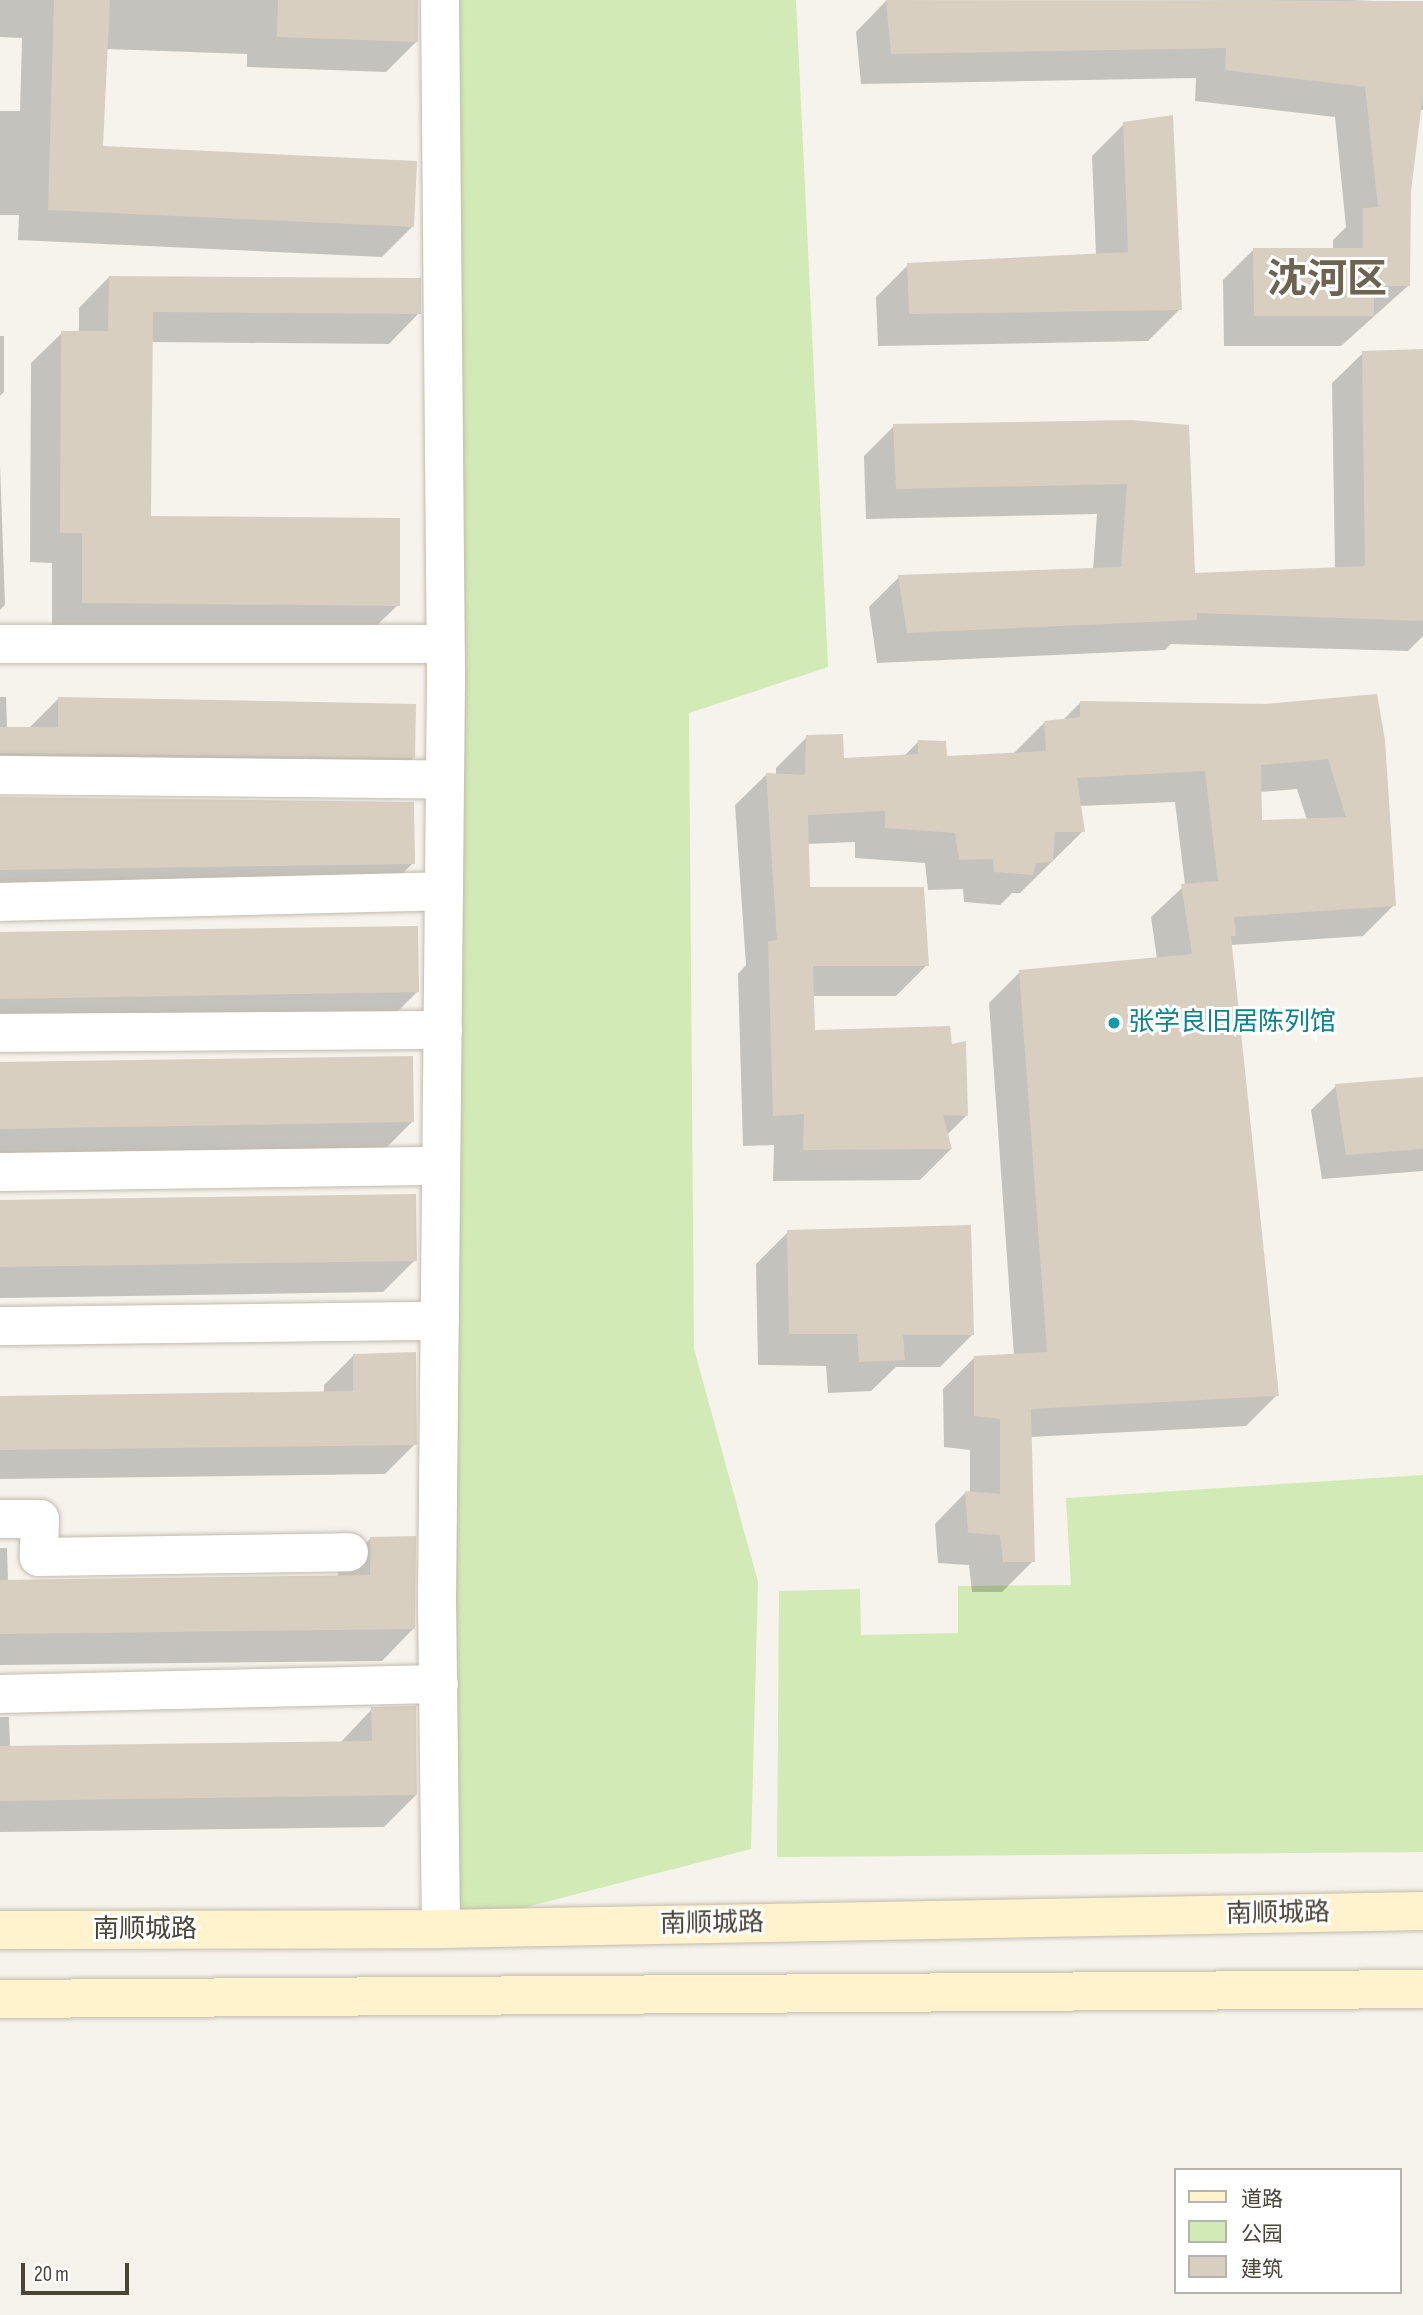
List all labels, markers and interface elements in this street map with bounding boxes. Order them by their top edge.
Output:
district label: 沈河区 [1267,256,1387,304]
place label: 张学良旧居陈列馆 [1128,1007,1336,1039]
marker: 张学良旧居陈列馆 [1106,1015,1122,1031]
street label: 南顺城路 [1226,1897,1330,1931]
street label: 南顺城路 [660,1907,764,1941]
street label: 南顺城路 [93,1914,197,1946]
legend [1174,2168,1402,2294]
text: 道路 [1241,2187,1283,2212]
text: 公园 [1241,2222,1283,2247]
scale bar [24,2248,133,2292]
text: 建筑 [1241,2257,1283,2282]
text: 20 m [34,2262,69,2287]

